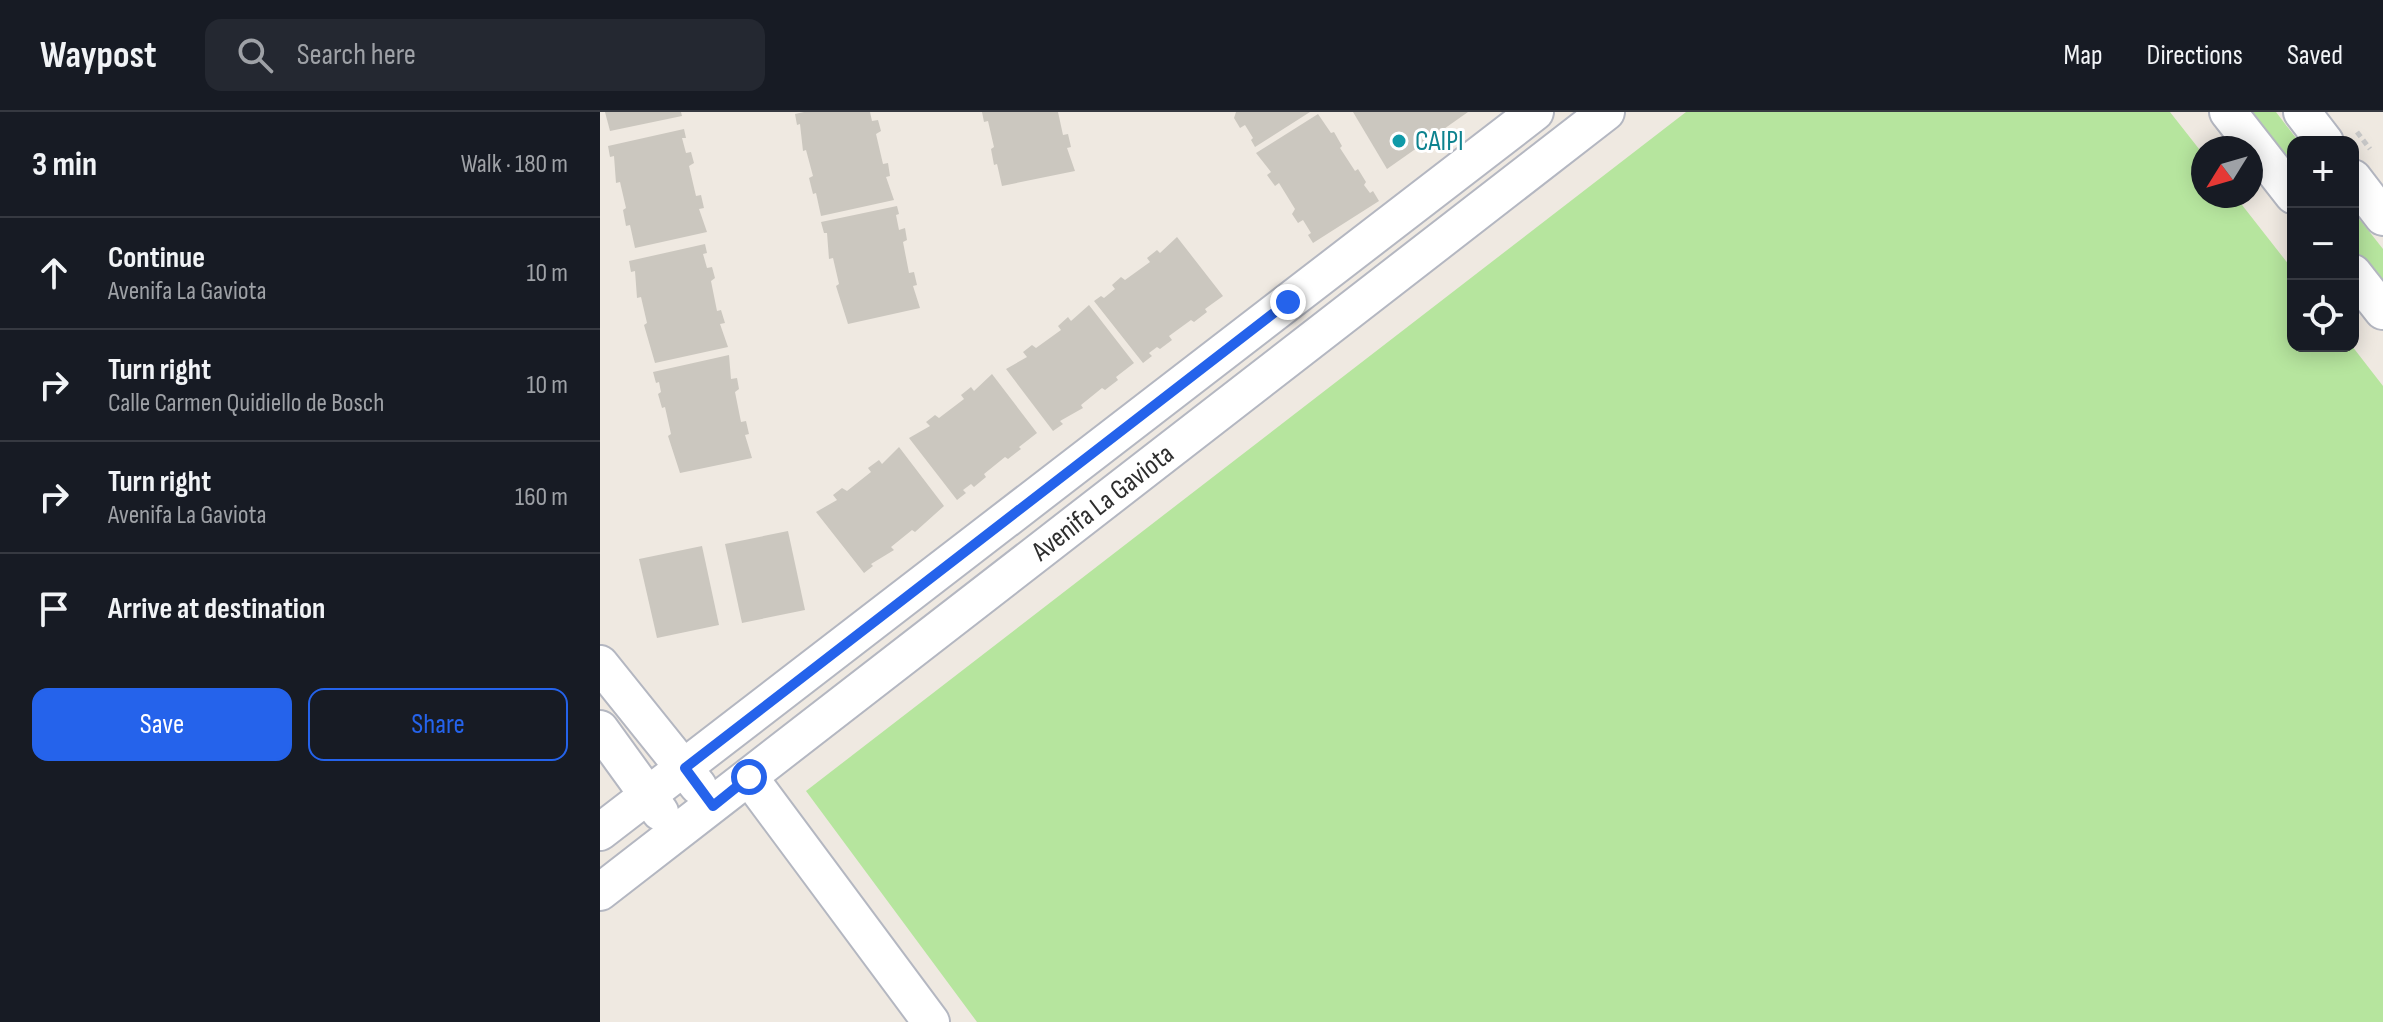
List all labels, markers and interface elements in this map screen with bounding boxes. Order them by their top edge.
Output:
search box [205,19,765,91]
text: Waypost [40,33,157,78]
icon: search [233,33,277,77]
text: Search here [297,37,416,73]
text: Map [2064,39,2103,72]
text: Directions [2147,39,2243,72]
text: Saved [2287,39,2343,72]
place label: CAIPI [1415,125,1464,158]
marker: CAIPI [1390,132,1408,150]
north arrow [2191,136,2263,208]
map controls [2287,136,2359,352]
button: + [2287,136,2359,208]
text: 3 min [32,144,97,185]
text: Walk · 180 m [461,149,568,180]
button: − [2287,208,2359,280]
text: Continue [108,240,205,276]
icon: ahead [32,251,76,295]
text: 10 m [526,258,568,289]
text: Avenifa La Gaviota [108,276,266,307]
button: locate [2287,280,2359,352]
route end [1270,284,1306,320]
text: Turn right [108,352,211,388]
icon: right [32,363,76,407]
text: 10 m [526,370,568,401]
text: Calle Carmen Quidiello de Bosch [108,388,384,419]
street label: Avenifa La Gaviota [1024,437,1180,568]
text: Turn right [108,464,211,500]
icon: right [32,475,76,519]
text: 160 m [515,482,568,513]
text: Avenifa La Gaviota [108,500,266,531]
icon: arrive [32,587,76,631]
text: Arrive at destination [108,591,325,627]
button: Save [32,688,292,761]
button: Share [308,688,568,761]
route start [731,759,767,795]

